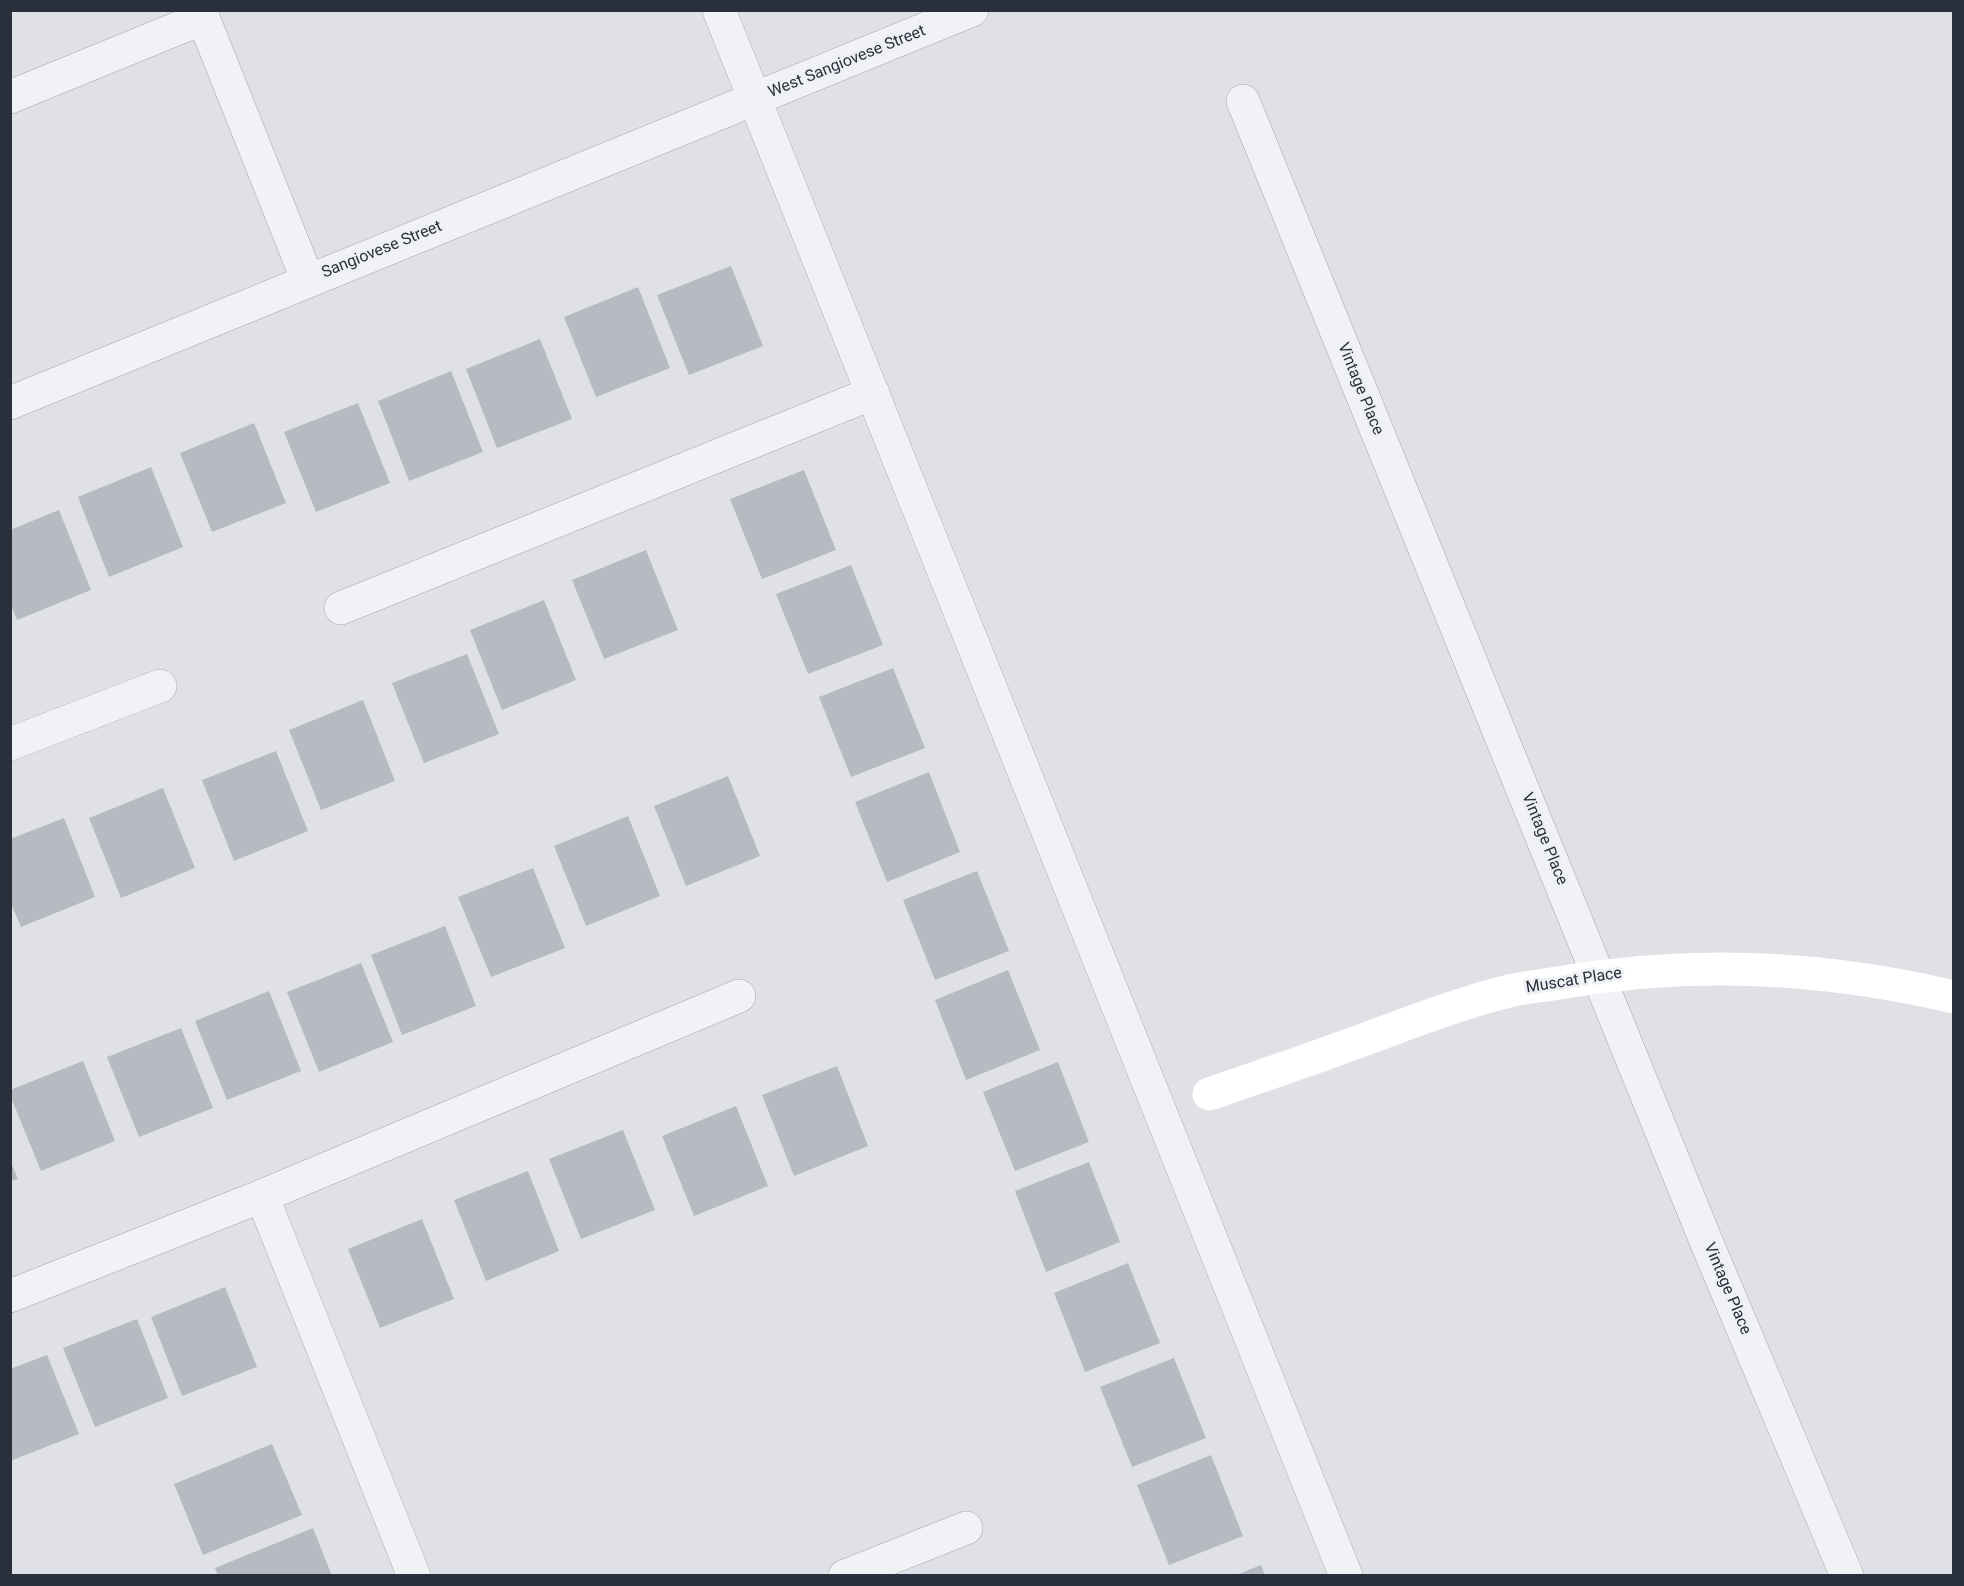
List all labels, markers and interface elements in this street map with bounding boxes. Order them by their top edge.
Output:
street label: West Sangiovese Street [766,22,928,102]
street label: Sangiovese Street [319,217,445,283]
street label: Vintage Place [1333,340,1387,438]
street label: Vintage Place [1517,790,1571,888]
street label: Muscat Place [1525,964,1623,998]
street label: Vintage Place [1699,1240,1755,1338]

